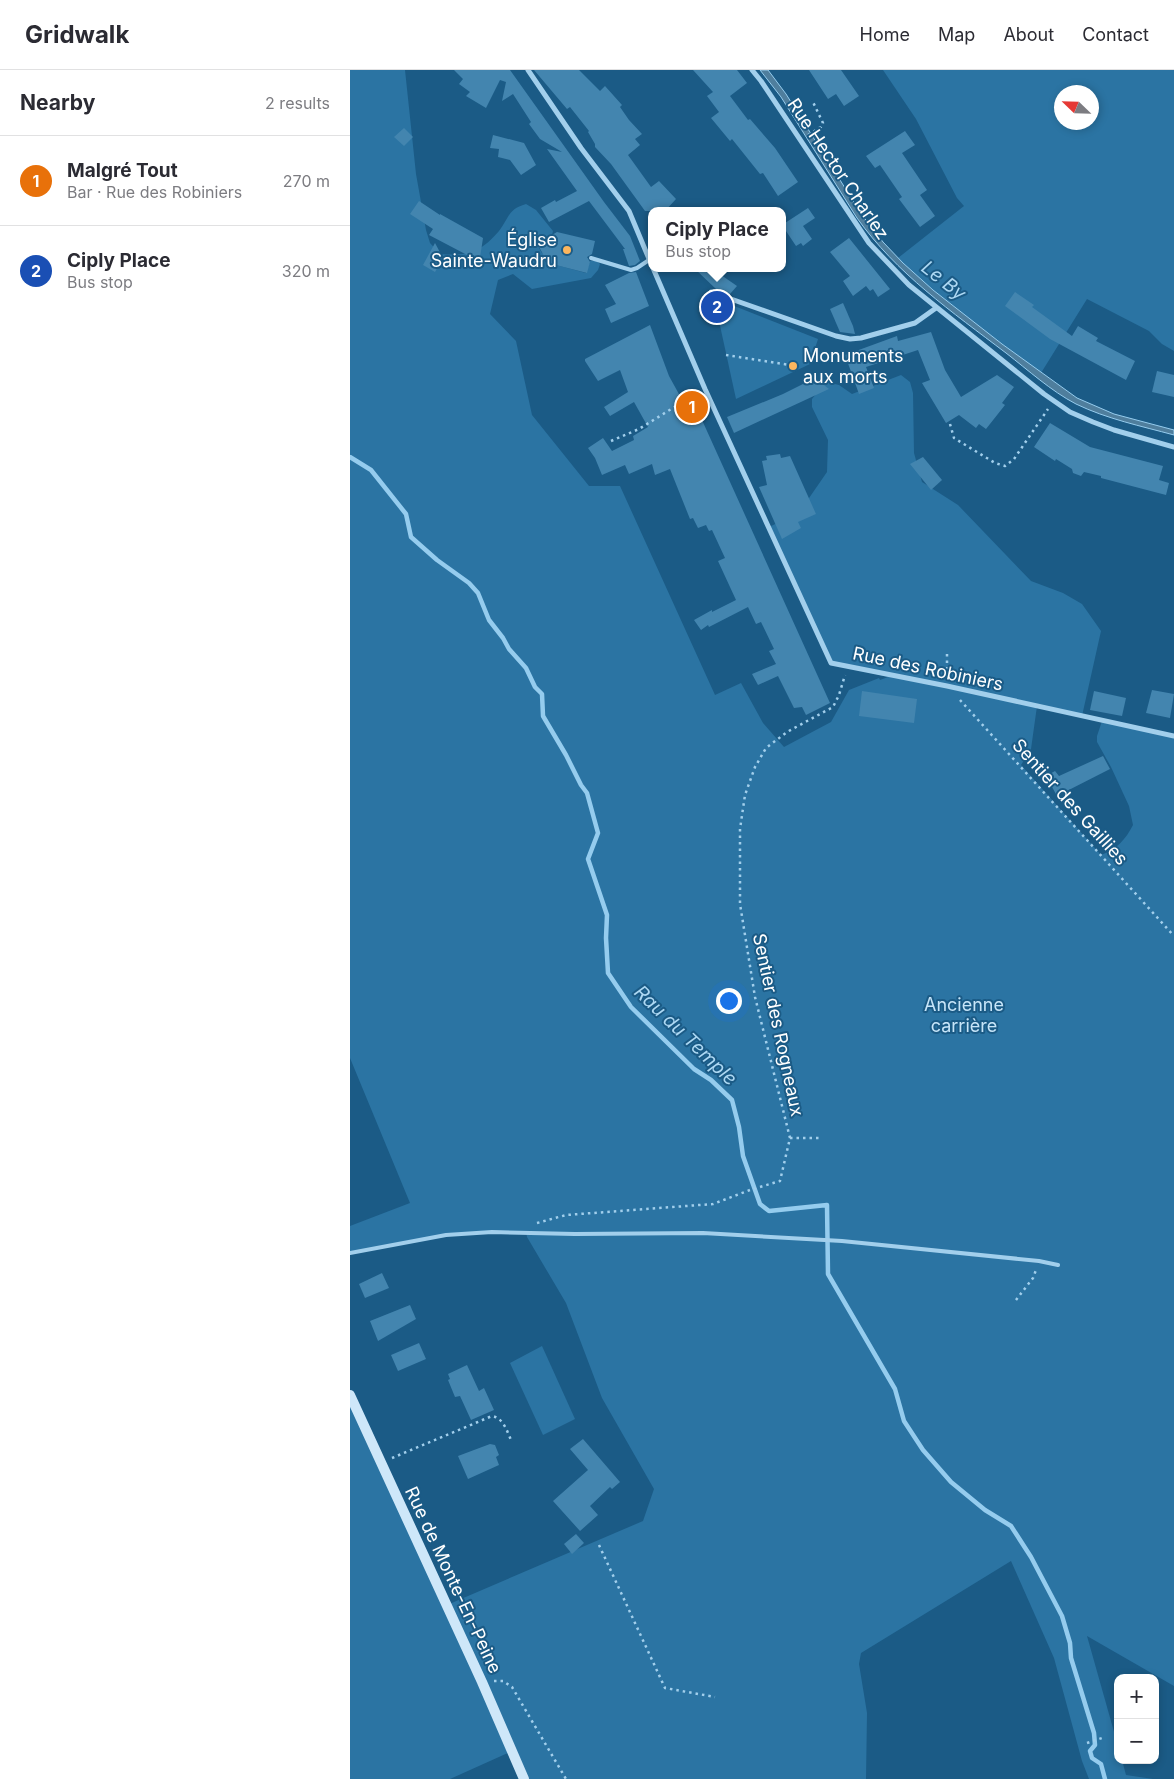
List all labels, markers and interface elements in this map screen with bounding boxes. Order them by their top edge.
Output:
text: Gridwalk [25,20,129,49]
text: Home [860,24,910,45]
text: Map [938,24,975,45]
text: About [1003,24,1054,45]
text: Contact [1082,24,1149,45]
north arrow [1054,85,1099,130]
text: Nearby [20,90,95,115]
text: 2 results [265,93,330,113]
street label: Rue Hector Charlez [783,94,893,243]
text: Malgré Tout [67,159,178,182]
text: 1 [33,171,39,191]
text: 270 m [283,171,330,191]
text: Bar · Rue des Robiniers [67,182,242,202]
popup [648,207,786,272]
text: Ciply Place [665,218,769,241]
place label: Église Sainte-Waudru [431,228,557,271]
text: Bus stop [665,241,731,261]
marker: Église Sainte-Waudru [561,244,573,256]
text: Ciply Place [67,249,170,272]
water label: Le By [917,256,972,306]
text: 2 [31,261,41,281]
text: 320 m [282,261,330,281]
text: Bus stop [67,272,133,292]
pin: 2 [701,288,733,326]
place label: Monuments aux morts [803,345,903,387]
marker: Monuments aux morts [787,360,799,372]
pin: 1 [676,388,708,426]
street label: Rue des Robiniers [851,642,1005,695]
street label: Sentier des Gaillies [1008,734,1132,869]
street label: Sentier des Rogneaux [749,932,808,1118]
water label: Rau du Temple [629,981,742,1090]
your location [716,988,742,1014]
park label: Ancienne carrière [924,994,1004,1036]
street label: Rue de Monte-En-Peine [401,1483,506,1677]
map controls [1114,1674,1159,1764]
button: + [1114,1674,1159,1719]
button: − [1114,1719,1159,1764]

